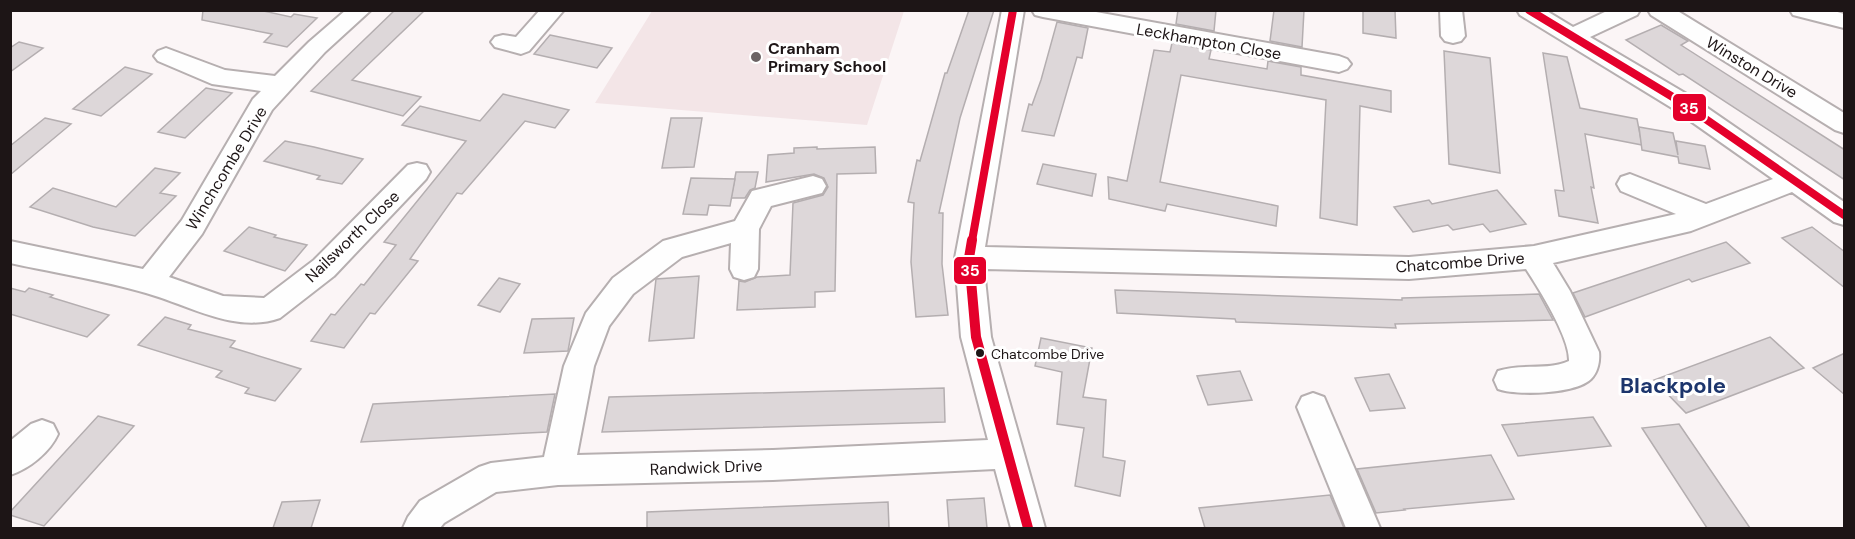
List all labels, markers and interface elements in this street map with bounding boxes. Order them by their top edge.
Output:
street label: Leckhampton Close [1135,18,1283,65]
street label: Winston Drive [1702,32,1801,103]
place label: Cranham Primary School [768,38,886,77]
marker: Cranham Primary School [749,50,763,64]
line badge: 35 [1672,93,1707,122]
text: 35 [1679,98,1699,119]
street label: Winchcombe Drive [181,102,272,234]
street label: Nailsworth Close [301,186,404,287]
street label: Chatcombe Drive [1395,248,1525,277]
line badge: 35 [953,256,987,285]
text: 35 [960,260,980,281]
place label: Chatcombe Drive [991,345,1104,363]
marker: Chatcombe Drive [974,347,986,359]
district label: Blackpole [1620,371,1726,400]
street label: Randwick Drive [649,455,763,480]

